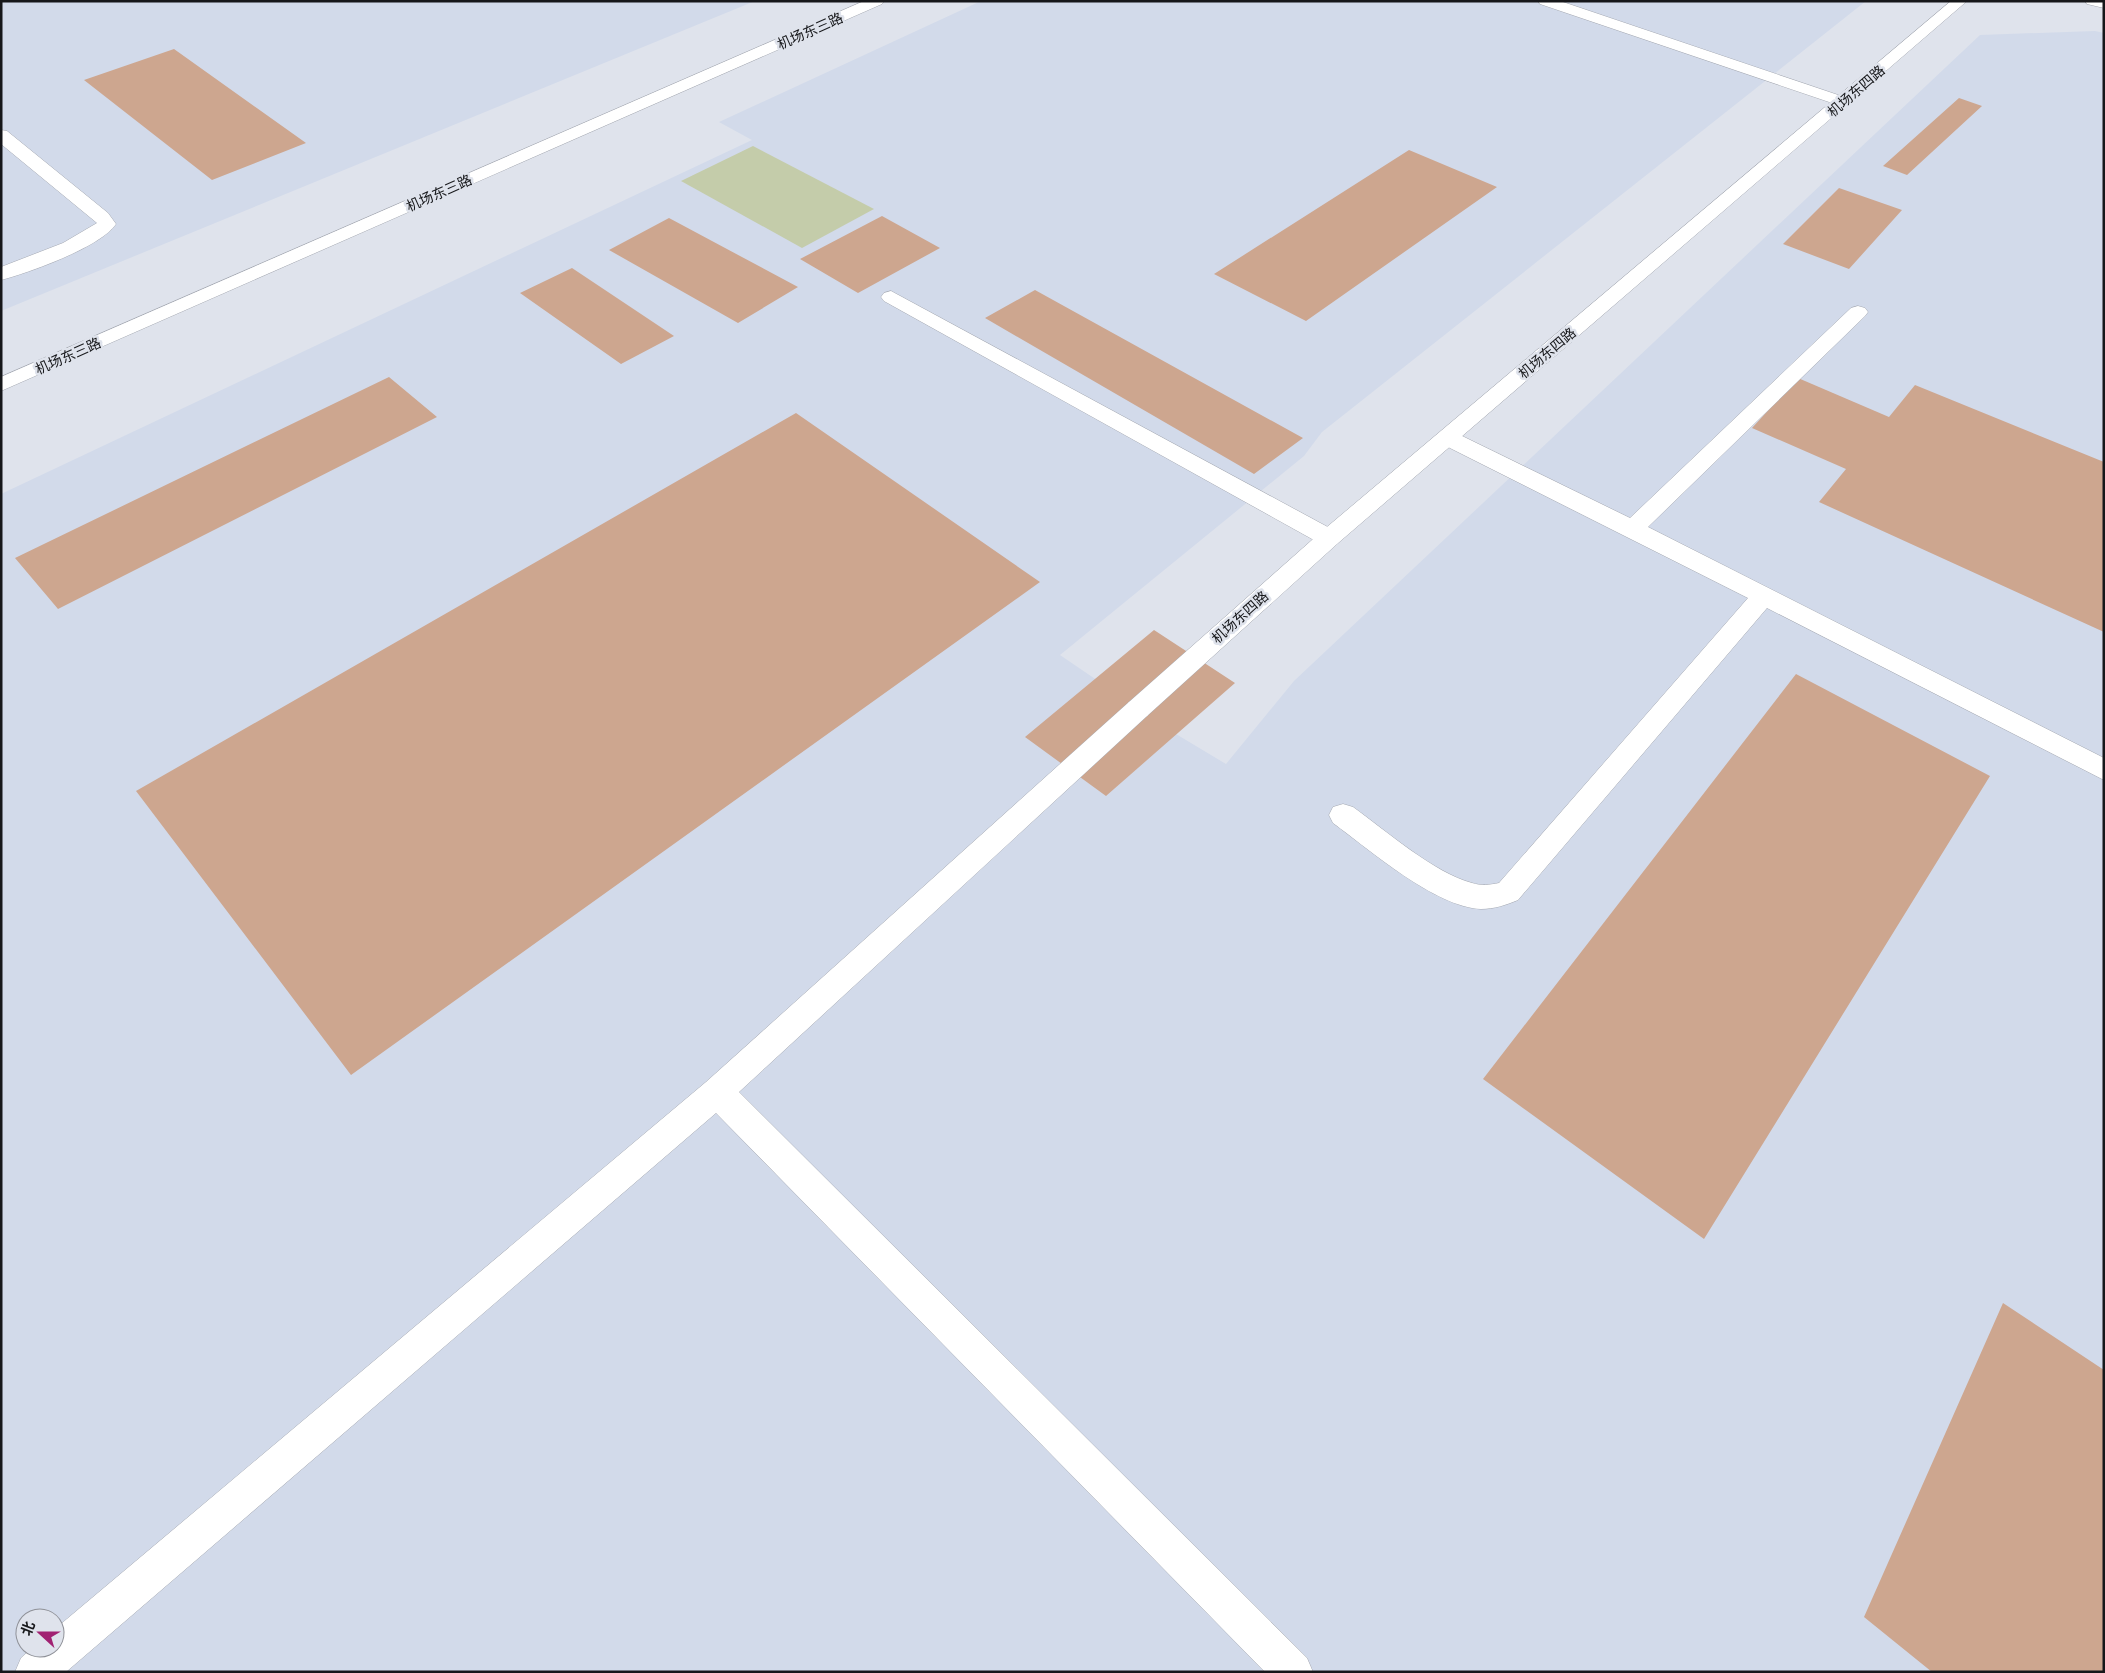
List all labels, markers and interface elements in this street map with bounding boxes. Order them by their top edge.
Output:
street label: 机场东三路 [774,8,846,55]
street label: 机场东四路 [1823,60,1890,122]
street label: 机场东三路 [403,170,475,217]
street label: 机场东四路 [1514,323,1581,384]
street label: 机场东三路 [32,333,104,380]
street label: 机场东四路 [1207,586,1273,649]
north arrow [15,1608,65,1658]
text: 北 [16,1618,41,1639]

